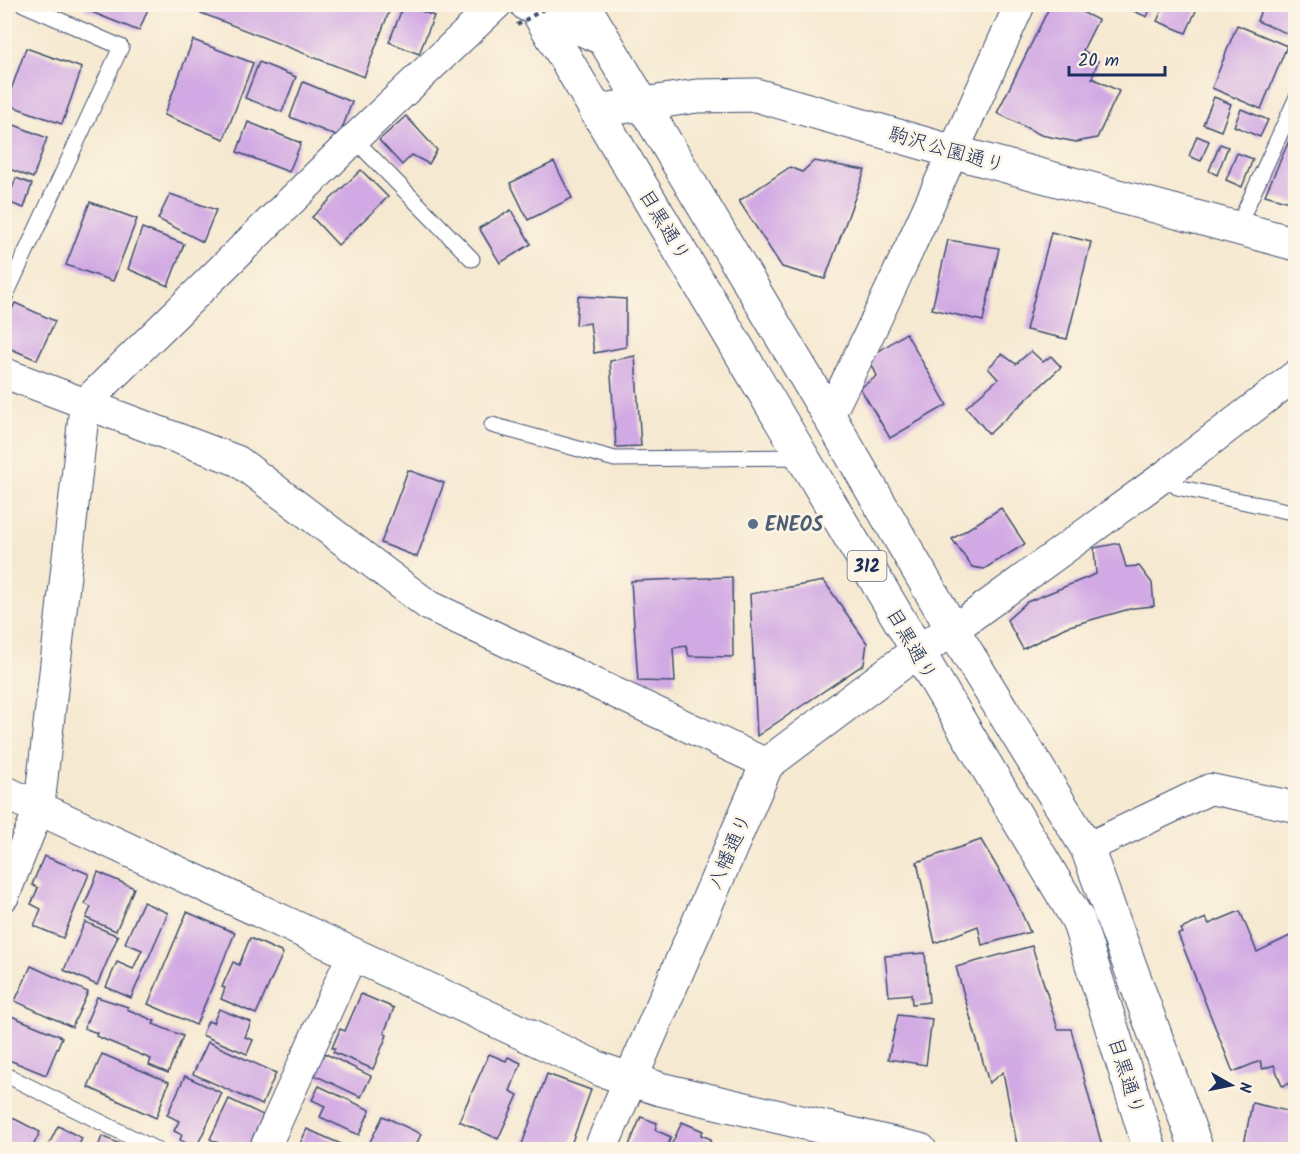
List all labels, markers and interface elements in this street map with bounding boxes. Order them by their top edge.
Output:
scale bar [1069,39,1165,77]
text: 20 m [1078,47,1119,76]
street label: 駒沢公園通り [884,119,1009,183]
street label: 目黒通り [629,184,698,269]
place label: ENEOS [765,510,824,542]
marker: ENEOS [746,517,760,531]
road number: 312 [848,551,886,581]
street label: 目黒通り [876,602,944,688]
street label: 八幡通り [700,809,762,895]
street label: 目黒通り [1098,1034,1152,1120]
north arrow [1201,1055,1261,1115]
text: N [1231,1080,1257,1094]

